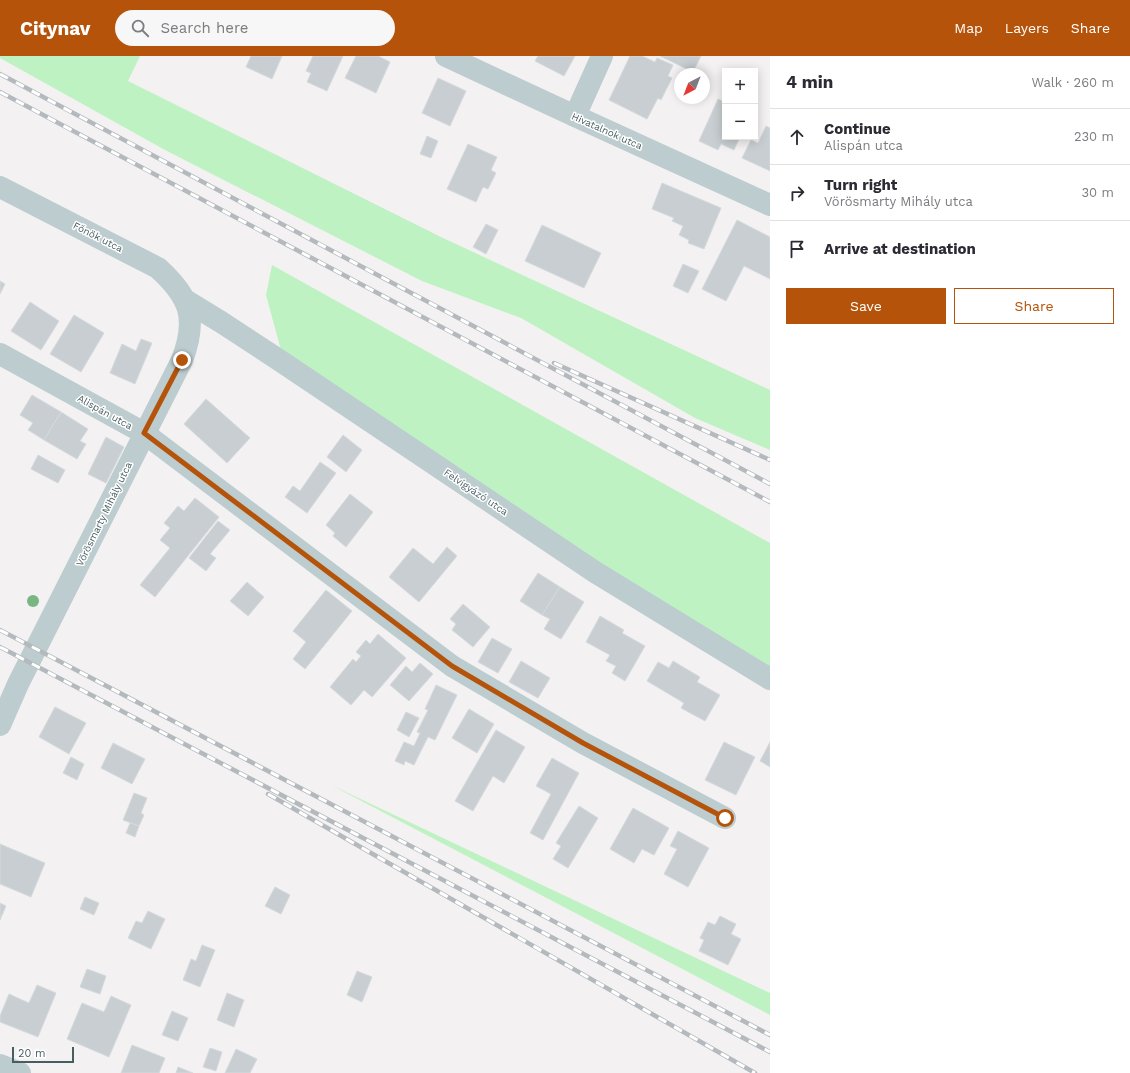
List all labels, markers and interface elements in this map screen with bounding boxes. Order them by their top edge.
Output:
search box [115,10,395,46]
text: Citynav [20,17,91,40]
icon: search [129,17,151,39]
text: Search here [161,19,248,37]
text: Map [954,20,983,36]
text: Layers [1005,20,1049,36]
text: Share [1071,20,1110,36]
north arrow [674,68,710,104]
map controls [722,68,758,140]
button: + [722,68,758,104]
text: 4 min [786,72,833,92]
text: Walk · 260 m [1031,75,1114,90]
button: − [722,104,758,140]
street label: Hivatalnok utca [570,110,644,152]
text: Continue [824,120,891,138]
icon: ahead [786,126,808,148]
text: 230 m [1074,129,1114,144]
text: Alispán utca [824,138,903,153]
text: Turn right [824,176,897,194]
icon: right [786,182,808,204]
text: 30 m [1082,185,1114,200]
text: Vörösmarty Mihály utca [824,194,973,209]
street label: Főnök utca [71,220,125,254]
icon: arrive [786,238,808,260]
text: Arrive at destination [824,240,976,258]
button: Save [786,288,946,324]
button: Share [954,288,1114,324]
route end [173,351,191,369]
street label: Alispán utca [76,392,135,432]
street label: Vörösmarty Mihály utca [74,460,134,568]
street label: Felvigyázó utca [442,467,510,518]
route start [716,809,734,827]
scale bar [12,1045,74,1064]
text: 20 m [18,1047,46,1060]

